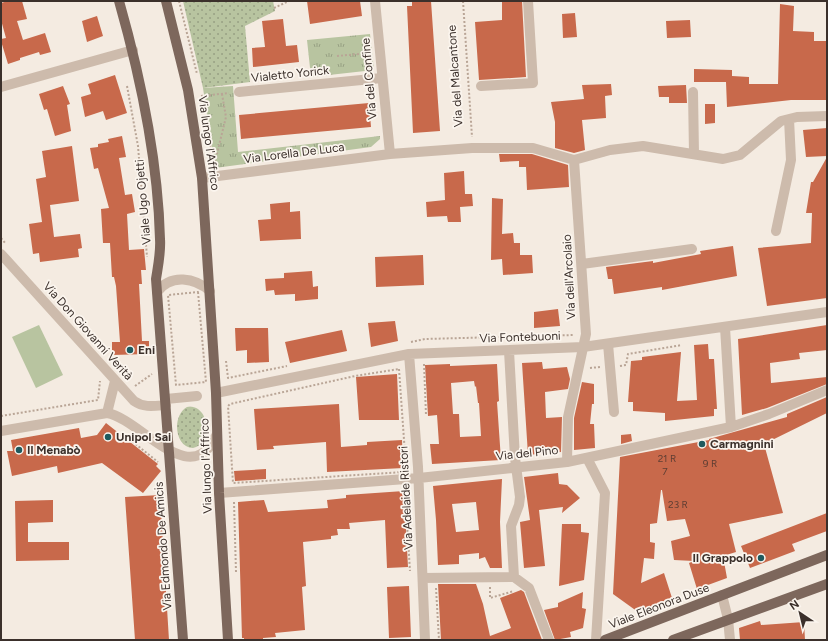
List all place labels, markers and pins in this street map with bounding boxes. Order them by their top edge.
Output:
place label: Eni [138,343,155,357]
marker: Eni [125,345,135,355]
place label: Unipol Sai [116,430,171,444]
marker: Unipol Sai [103,432,113,442]
place label: Carmagnini [710,437,774,451]
marker: Carmagnini [697,439,707,449]
place label: Il Menabò [27,443,81,457]
marker: Il Menabò [14,445,24,455]
place label: Il Grappolo [693,551,753,565]
marker: Il Grappolo [756,553,766,563]

